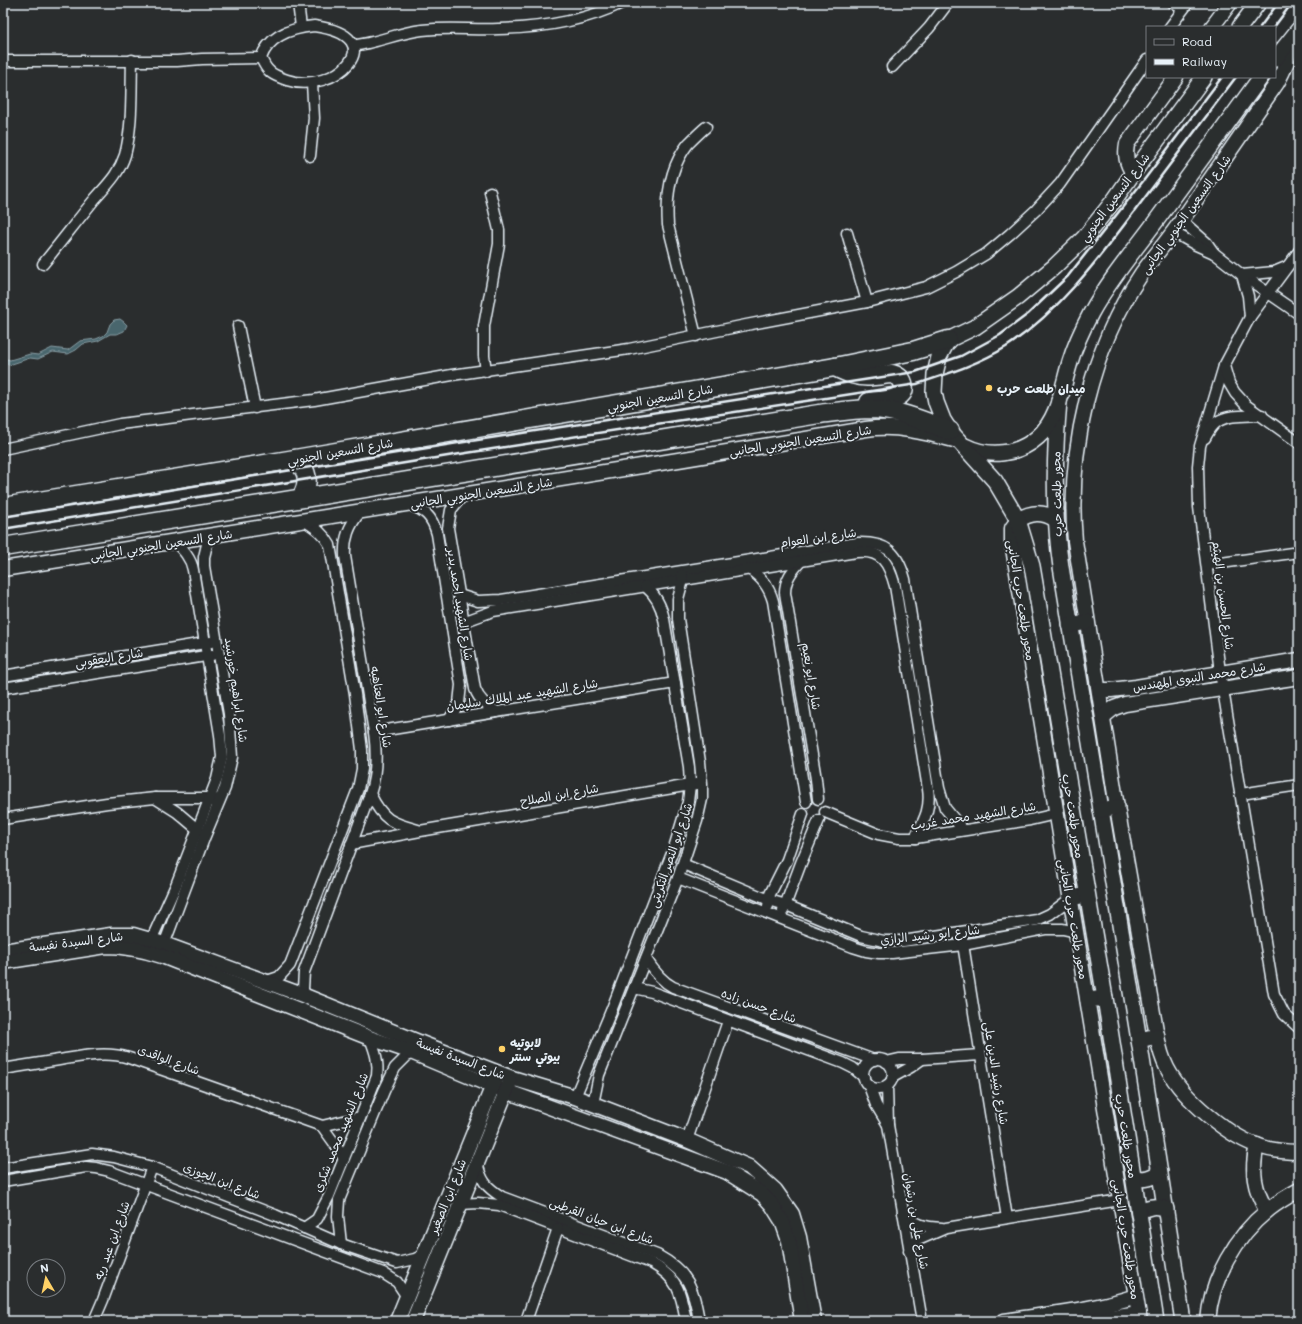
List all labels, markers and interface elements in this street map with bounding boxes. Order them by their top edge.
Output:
legend [1146,26,1276,78]
text: Road [1182,33,1212,49]
text: Railway [1182,53,1227,69]
street label: شارع التسعين الجنوبي [1075,149,1156,247]
street label: شارع التسعين الجنوبي الجانبى [1136,151,1237,279]
street label: شارع التسعين الجنوبي [606,380,715,418]
place label: ميدان طلعت حرب [997,380,1086,396]
marker: ميدان طلعت حرب [984,383,994,393]
street label: شارع التسعين الجنوبي الجانبى [728,421,873,463]
street label: شارع التسعين الجنوبي [286,434,395,472]
street label: محور طلعت حرب [1047,451,1066,537]
street label: شارع التسعين الجنوبي الجانبى [409,473,554,515]
street label: شارع ابن العوام [779,524,858,552]
street label: شارع التسعين الجنوبي الجانبى [89,525,234,567]
street label: محور طلعت حرب الجانبى [1004,538,1039,662]
street label: شارع الحسن بن الهيثم [1207,540,1239,651]
street label: شارع الشهيد احمد بدير [442,545,478,662]
street label: شارع ابراهيم خورشيد [220,637,252,744]
street label: شارع ابو نعيم [797,641,825,711]
street label: شارع اليعقوبى [74,644,145,672]
street label: شارع محمد النبوى المهندس [1131,658,1267,696]
street label: شارع ابو العتاهيه [366,665,396,749]
street label: شارع الشهيد عبد الملاك سليمان [445,674,599,716]
street label: محور طلعت حرب [1058,772,1089,860]
street label: شارع ابن الصلاح [518,779,600,811]
street label: شارع الشهيد محمد غريب [909,797,1037,835]
street label: شارع ابو النصر التكريتى [645,801,697,910]
street label: محور طلعت حرب الجانبى [1055,857,1092,981]
street label: شارع ابو رشيد الرازي [879,921,981,949]
street label: شارع السيدة نفيسة [28,927,124,957]
street label: شارع حسن زاده [718,984,799,1028]
street label: شارع رشيد الدين على [979,1020,1013,1126]
street label: شارع السيدة نفيسة [413,1034,508,1084]
place label: لابوتيه بيوتي سنتر [509,1034,560,1068]
street label: شارع الواقدى [135,1040,202,1080]
marker: لابوتيه بيوتي سنتر [497,1044,507,1054]
street label: شارع الشهيد محمد شكرى [309,1070,373,1195]
street label: محور طلعت حرب [1111,1092,1142,1180]
street label: شارع ابن الصغير [424,1156,471,1237]
street label: شارع ابن الجوزى [180,1158,263,1204]
street label: شارع على بن رشوان [899,1172,933,1271]
street label: محور طلعت حرب الجانبى [1109,1177,1144,1301]
street label: شارع ابن حيان القرطبى [547,1193,656,1249]
street label: شارع ابن عبد ربه [89,1198,135,1282]
north arrow [26,1258,66,1298]
text: N [39,1260,50,1276]

